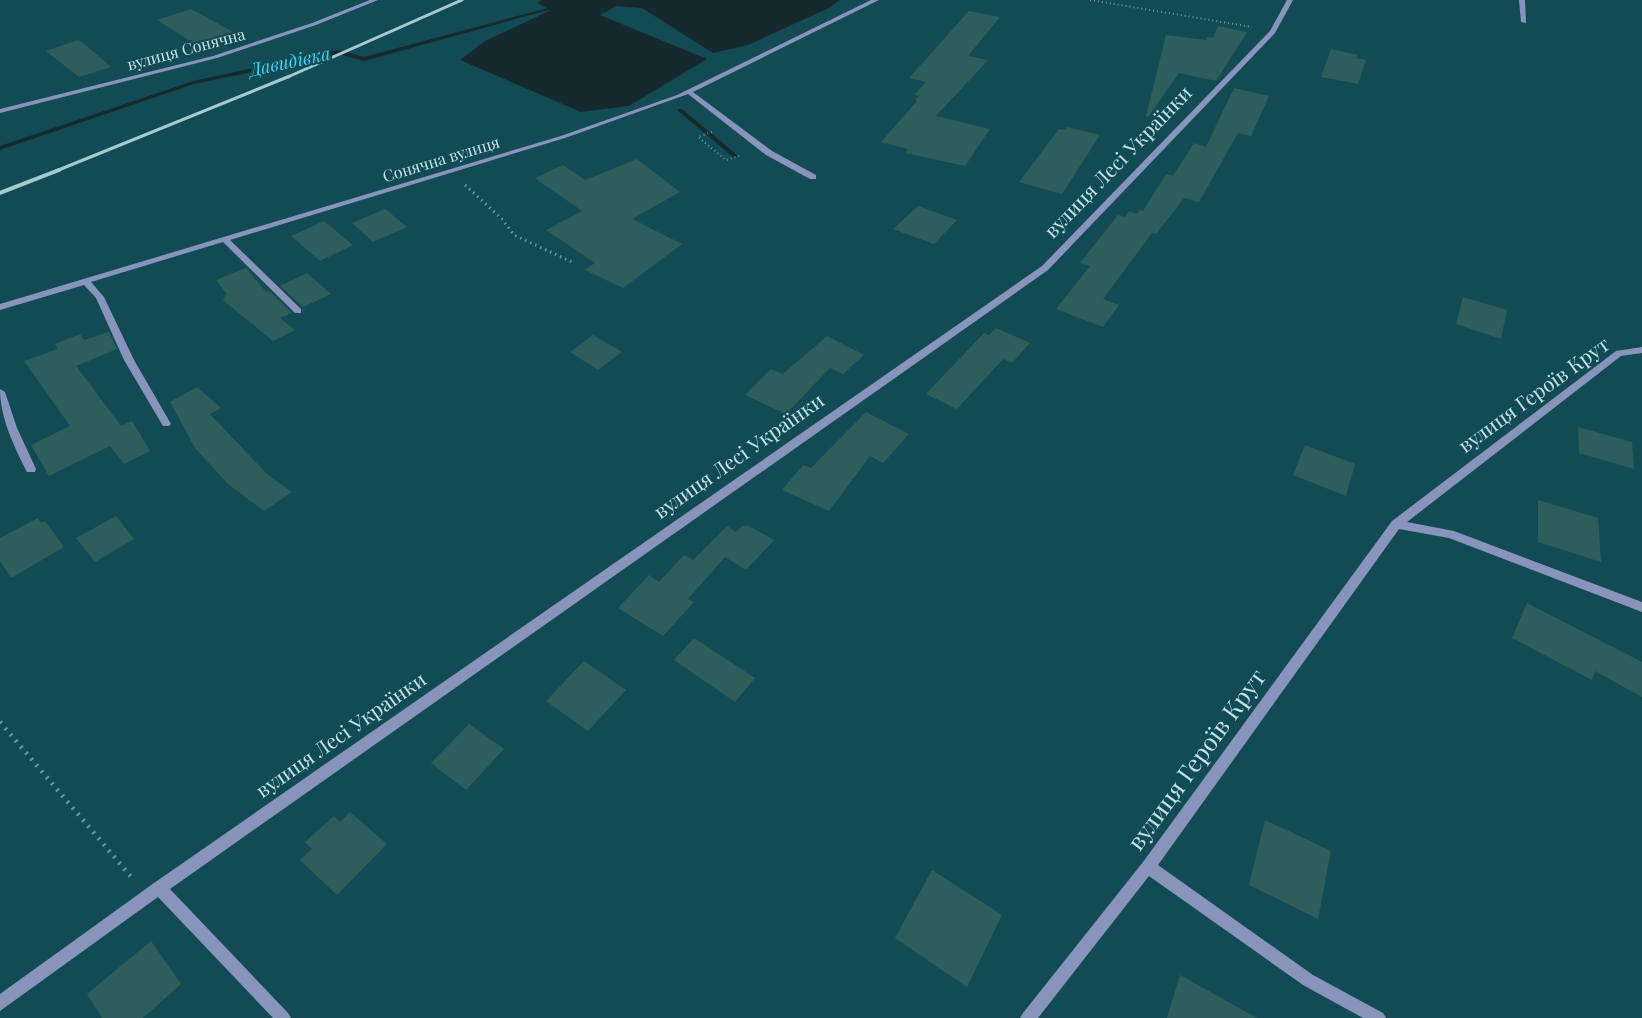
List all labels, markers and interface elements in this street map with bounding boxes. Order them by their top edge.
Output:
street label: вулиця Сонячна [125,23,247,74]
water label: Давидівка [244,41,333,82]
street label: вулиця Лесі Українки [1037,79,1197,243]
street label: Сонячна вулиця [380,131,502,186]
street label: вулиця Героїв Крут [1452,330,1614,458]
street label: вулиця Лесі Українки [648,386,829,524]
street label: вулиця Героїв Крут [1119,662,1272,856]
street label: вулиця Лесі Українки [250,665,431,803]

